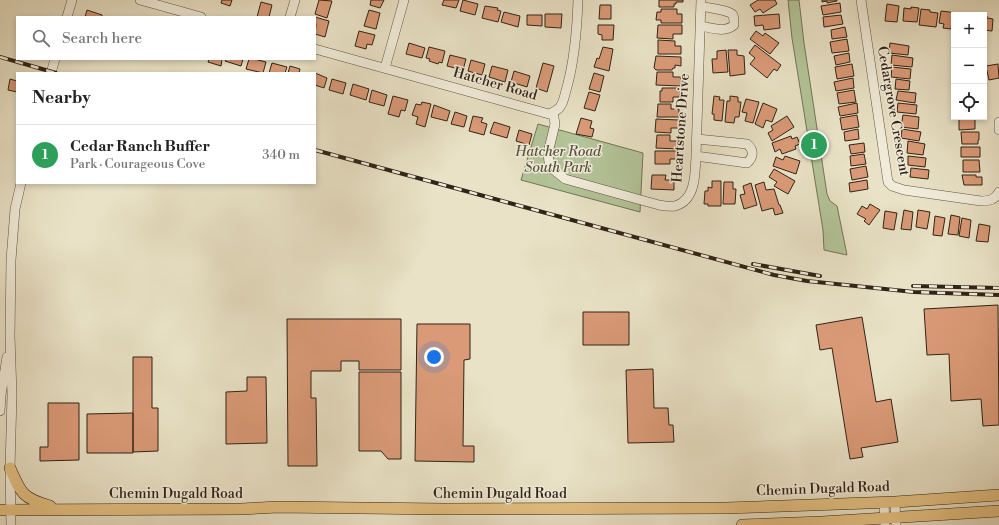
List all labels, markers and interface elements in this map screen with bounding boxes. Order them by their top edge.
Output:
map controls [951,12,987,120]
button: + [951,12,987,48]
search box [16,16,316,60]
icon: search [30,27,52,49]
text: Search here [62,29,142,48]
street label: Cedargrove Crescent [873,45,913,177]
button: − [951,48,987,84]
street label: Hatcher Road [451,63,539,105]
street label: Heartstone Drive [668,73,694,183]
button: locate [951,84,987,120]
text: Nearby [32,87,91,109]
pin: 1 [801,130,827,160]
text: Cedar Ranch Buffer [70,137,210,156]
park label: Hatcher Road South Park [514,143,602,177]
text: 1 [42,147,48,163]
text: 340 m [262,147,300,163]
text: Park · Courageous Cove [70,156,205,172]
your location [424,347,444,367]
street label: Chemin Dugald Road [756,478,890,500]
street label: Chemin Dugald Road [109,485,243,503]
street label: Chemin Dugald Road [433,485,567,503]

